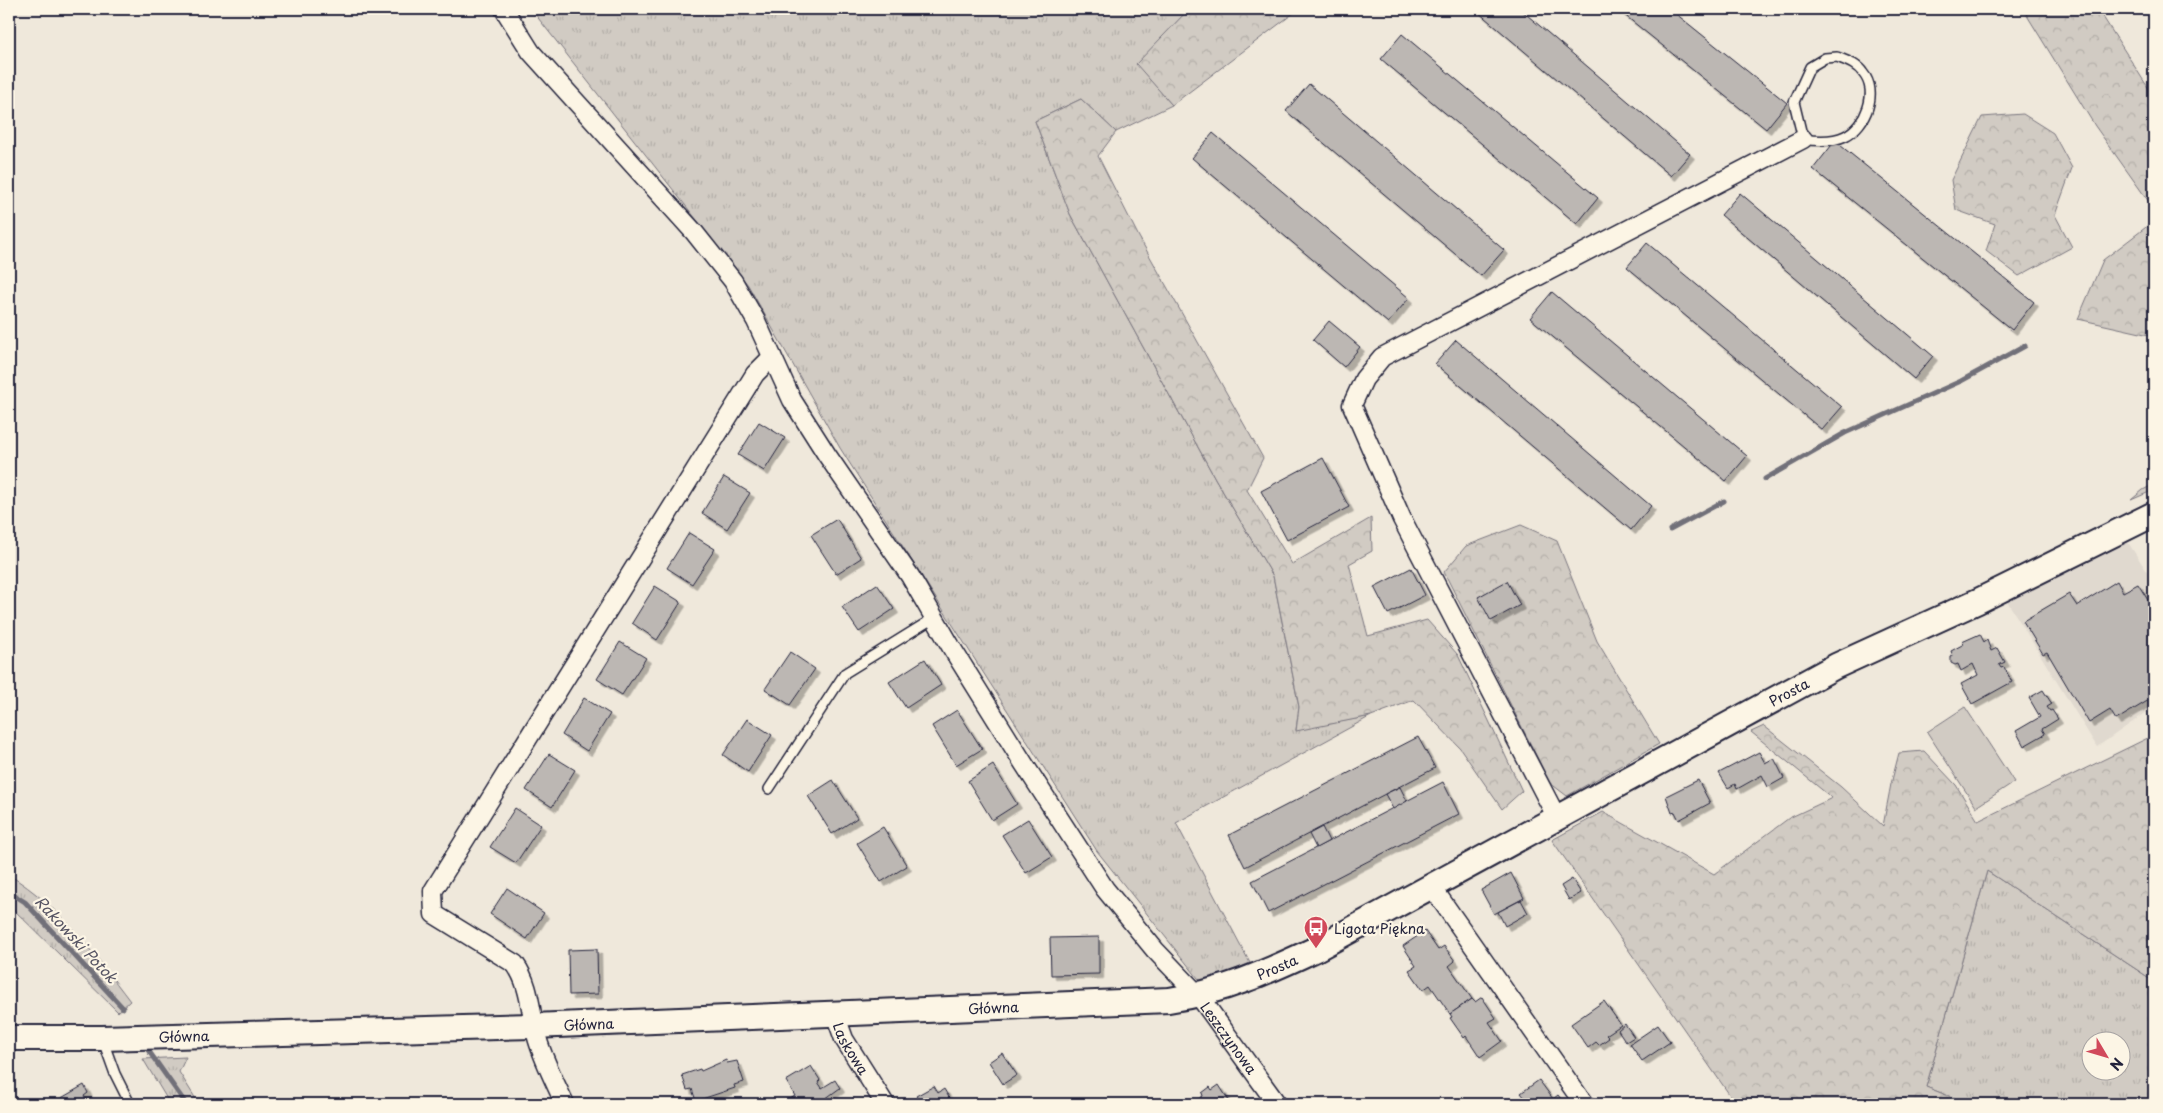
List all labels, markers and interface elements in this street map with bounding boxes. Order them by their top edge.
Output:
street label: Prosta [1765,672,1813,711]
water label: Rakowski Potok [30,890,124,988]
bus stop icon: Ligota Piękna [1303,915,1329,949]
place label: Ligota Piękna [1334,918,1425,939]
street label: Prosta [1253,948,1301,985]
street label: Główna [968,996,1019,1019]
street label: Leszczynowa [1196,997,1263,1078]
street label: Główna [563,1012,615,1035]
street label: Laskowa [828,1019,874,1079]
street label: Główna [158,1025,210,1047]
north arrow [2080,1030,2130,1080]
text: N [2105,1053,2128,1075]

